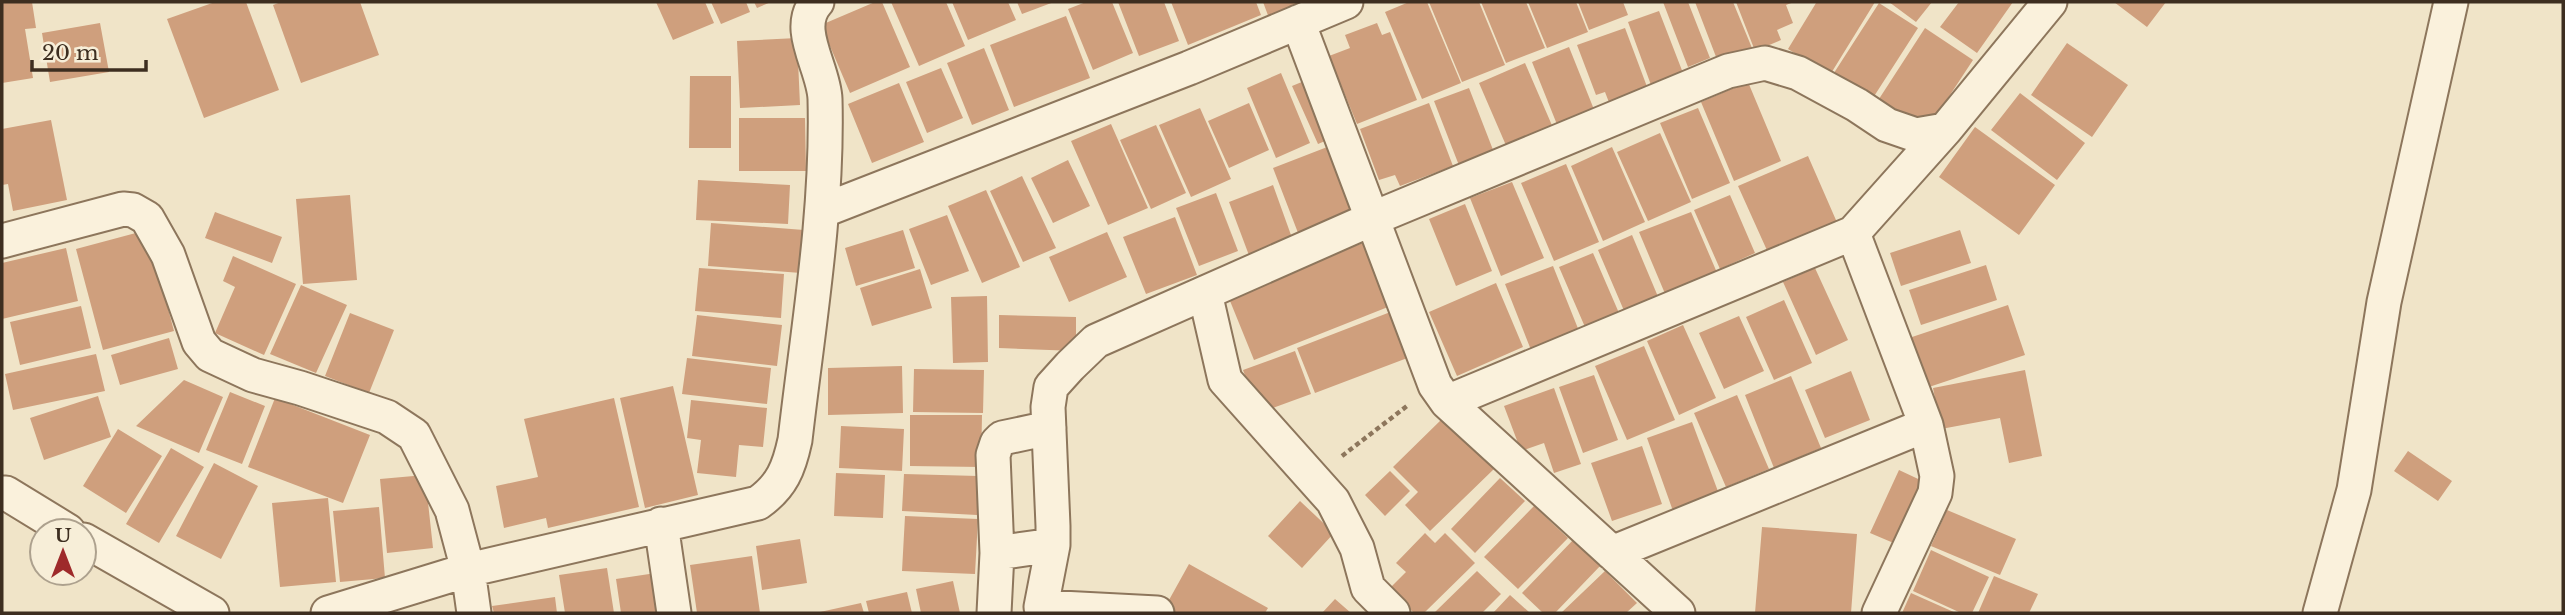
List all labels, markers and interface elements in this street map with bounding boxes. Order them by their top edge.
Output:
scale bar [32,28,145,72]
text: 20 m [42,40,99,66]
north arrow [28,517,98,587]
text: U [55,524,72,547]

